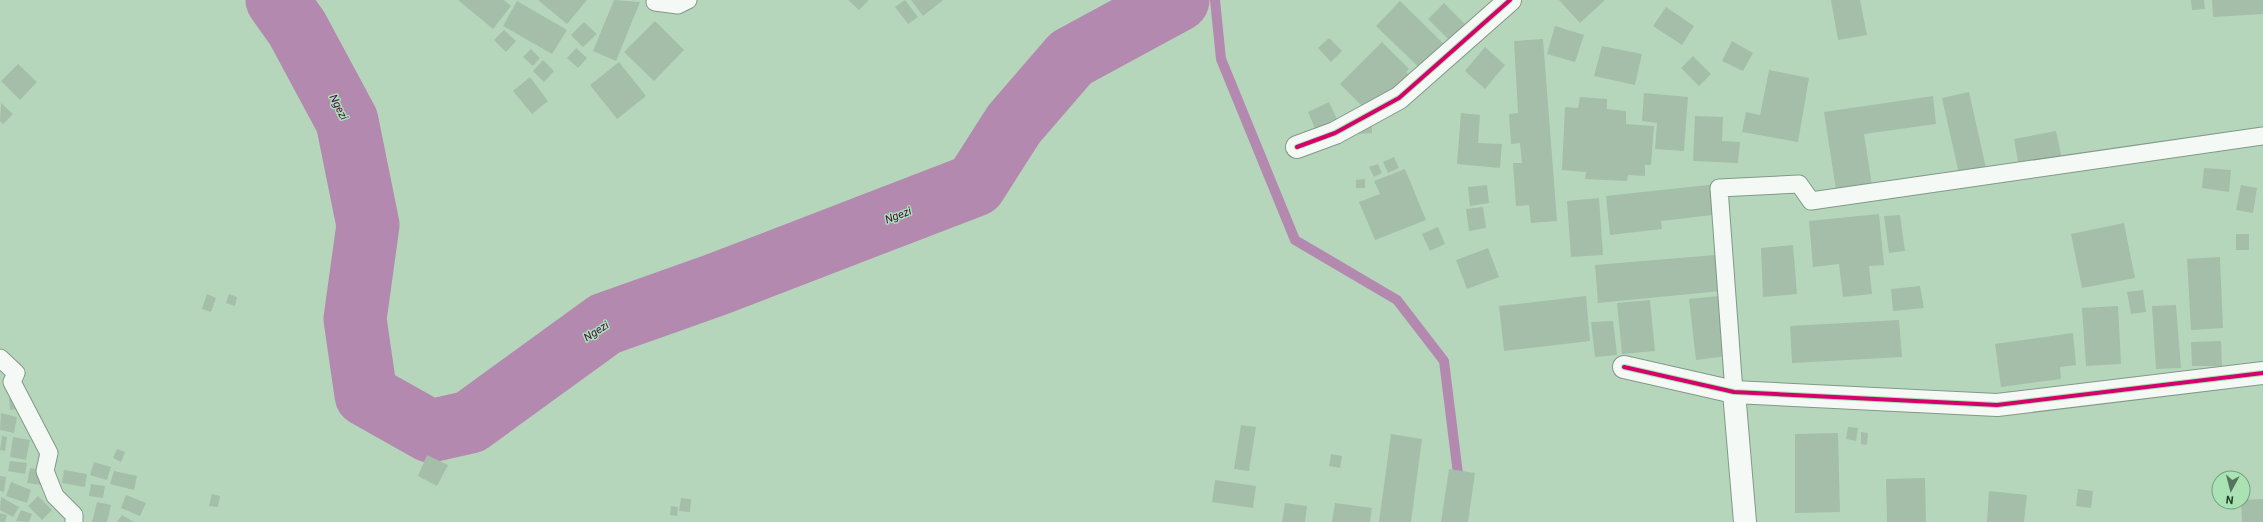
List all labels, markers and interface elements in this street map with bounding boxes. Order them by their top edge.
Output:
water label: Ngezi [327,92,351,123]
water label: Ngezi [883,204,914,226]
water label: Ngezi [581,318,612,344]
north arrow [2211,470,2251,510]
text: N [2225,492,2234,506]

